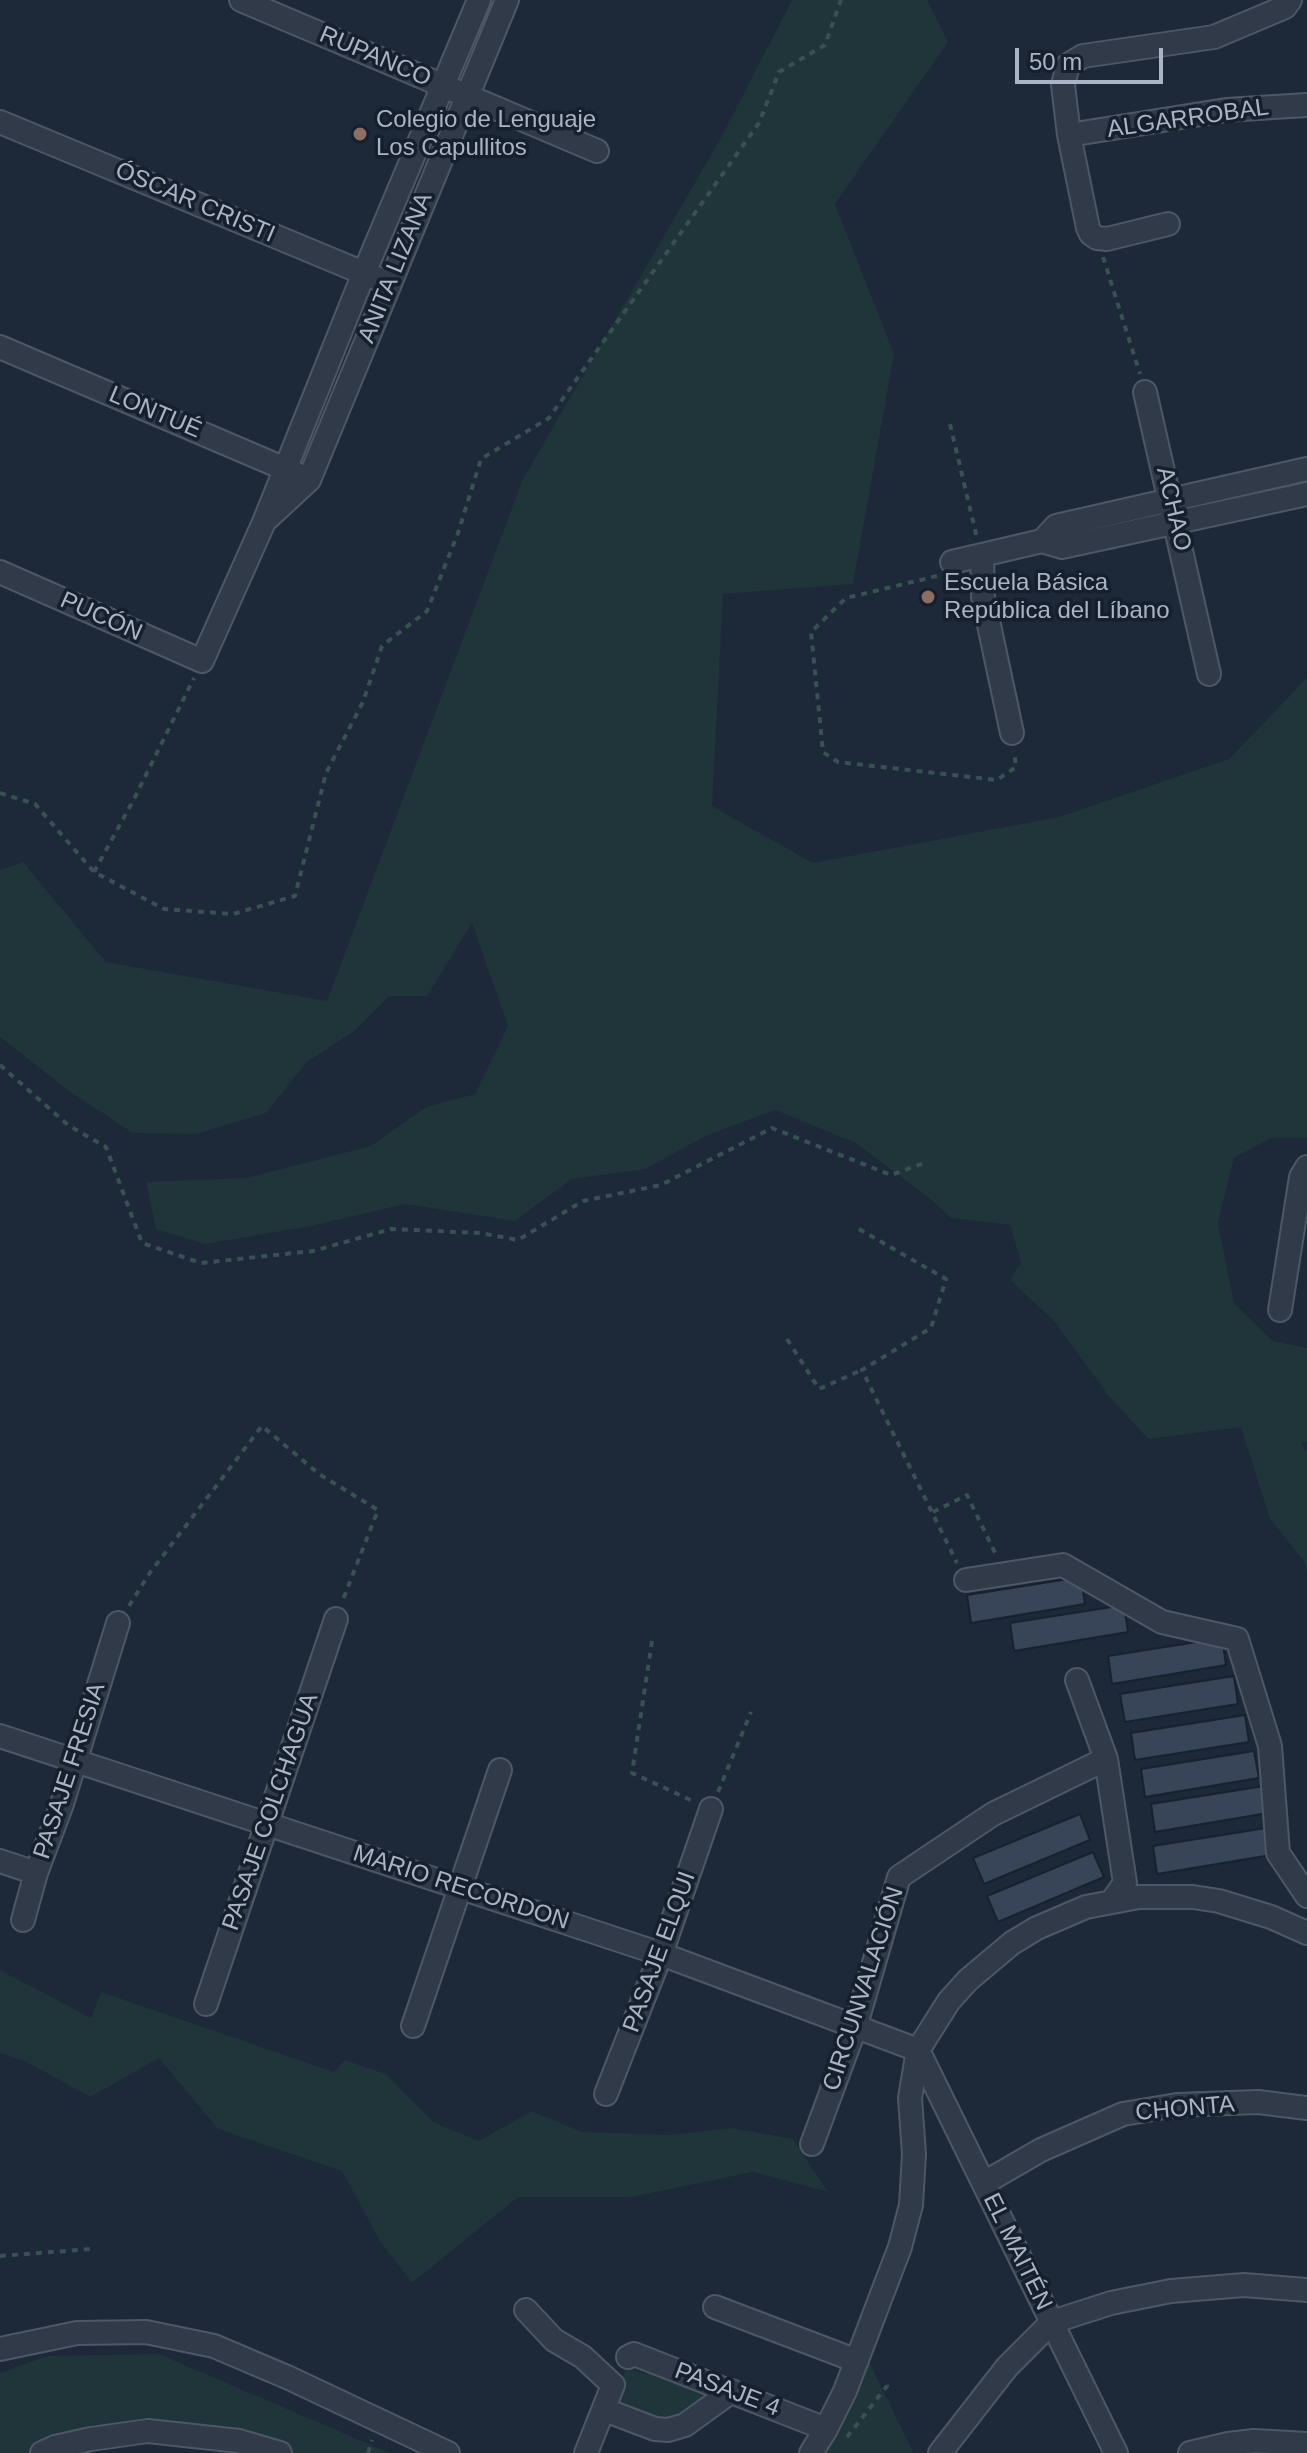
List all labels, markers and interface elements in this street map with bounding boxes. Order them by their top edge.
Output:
street label: RUPANCO [315,21,435,93]
scale bar [1019,32,1167,82]
text: 50 m [1029,48,1082,75]
street label: ALGARROBAL [1105,93,1271,145]
place label: Colegio de Lenguaje Los Capullitos [376,106,596,162]
marker: Colegio de Lenguaje Los Capullitos [351,125,369,143]
street label: ÓSCAR CRISTI [111,156,279,250]
street label: ANITA LIZANA [353,189,439,347]
street label: LONTUÉ [105,381,205,445]
street label: ACHAO [1149,464,1197,554]
place label: Escuela Básica República del Líbano [944,569,1170,625]
street label: PUCÓN [56,586,146,648]
marker: Escuela Básica República del Líbano [919,588,937,606]
street label: PASAJE FRESIA [28,1679,112,1863]
street label: PASAJE COLCHAGUA [217,1690,325,1934]
street label: MARIO RECORDON [349,1839,573,1937]
street label: PASAJE ELQUI [618,1868,702,2036]
street label: CIRCUNVALACIÓN [817,1883,911,2095]
street label: CHONTA [1134,2090,1236,2128]
street label: EL MAITÉN [976,2189,1058,2315]
street label: PASAJE 4 [670,2357,784,2423]

